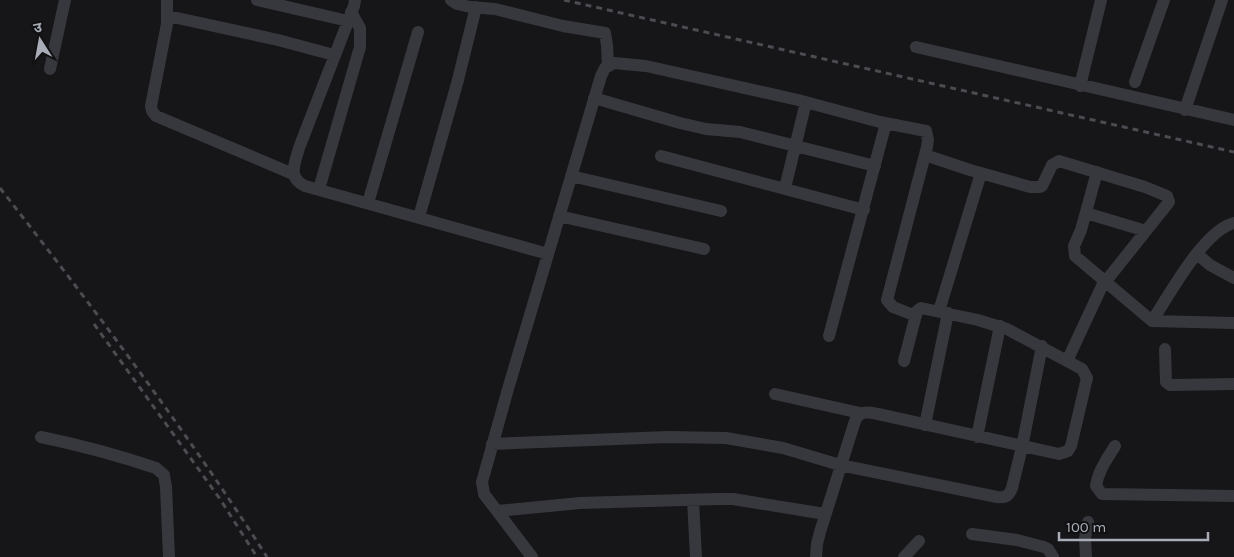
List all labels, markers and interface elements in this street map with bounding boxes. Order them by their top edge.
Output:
north arrow [15,15,65,65]
text: उ [32,18,44,37]
scale bar [1059,510,1208,542]
text: 100 m [1066,518,1106,536]

